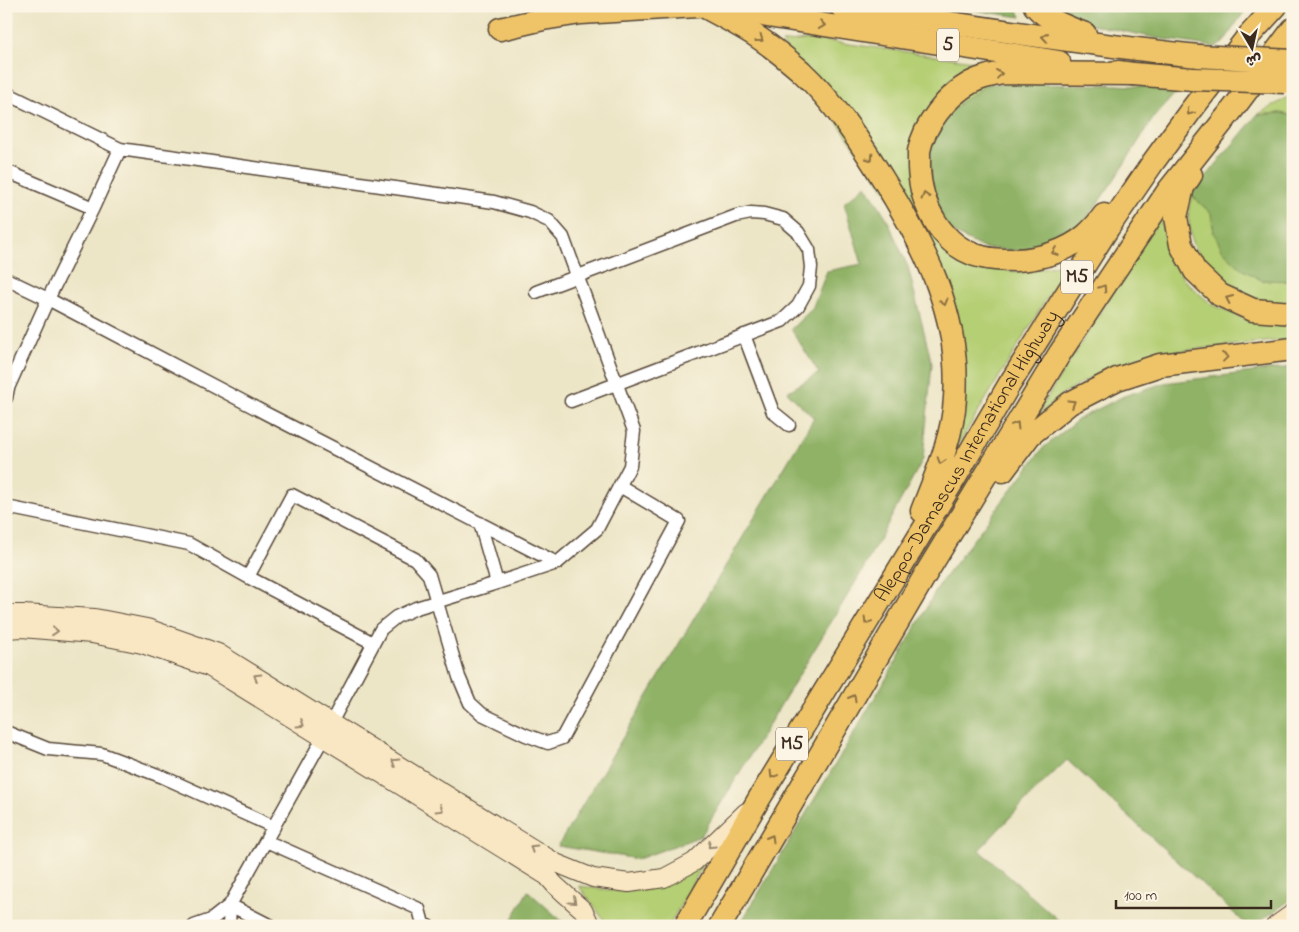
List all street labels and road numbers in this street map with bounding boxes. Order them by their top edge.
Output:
road number: 5 [937,28,959,62]
road number: M5 [1061,260,1093,294]
street label: Aleppo-Damascus International Highway [868,305,1067,608]
road number: M5 [776,728,808,761]

